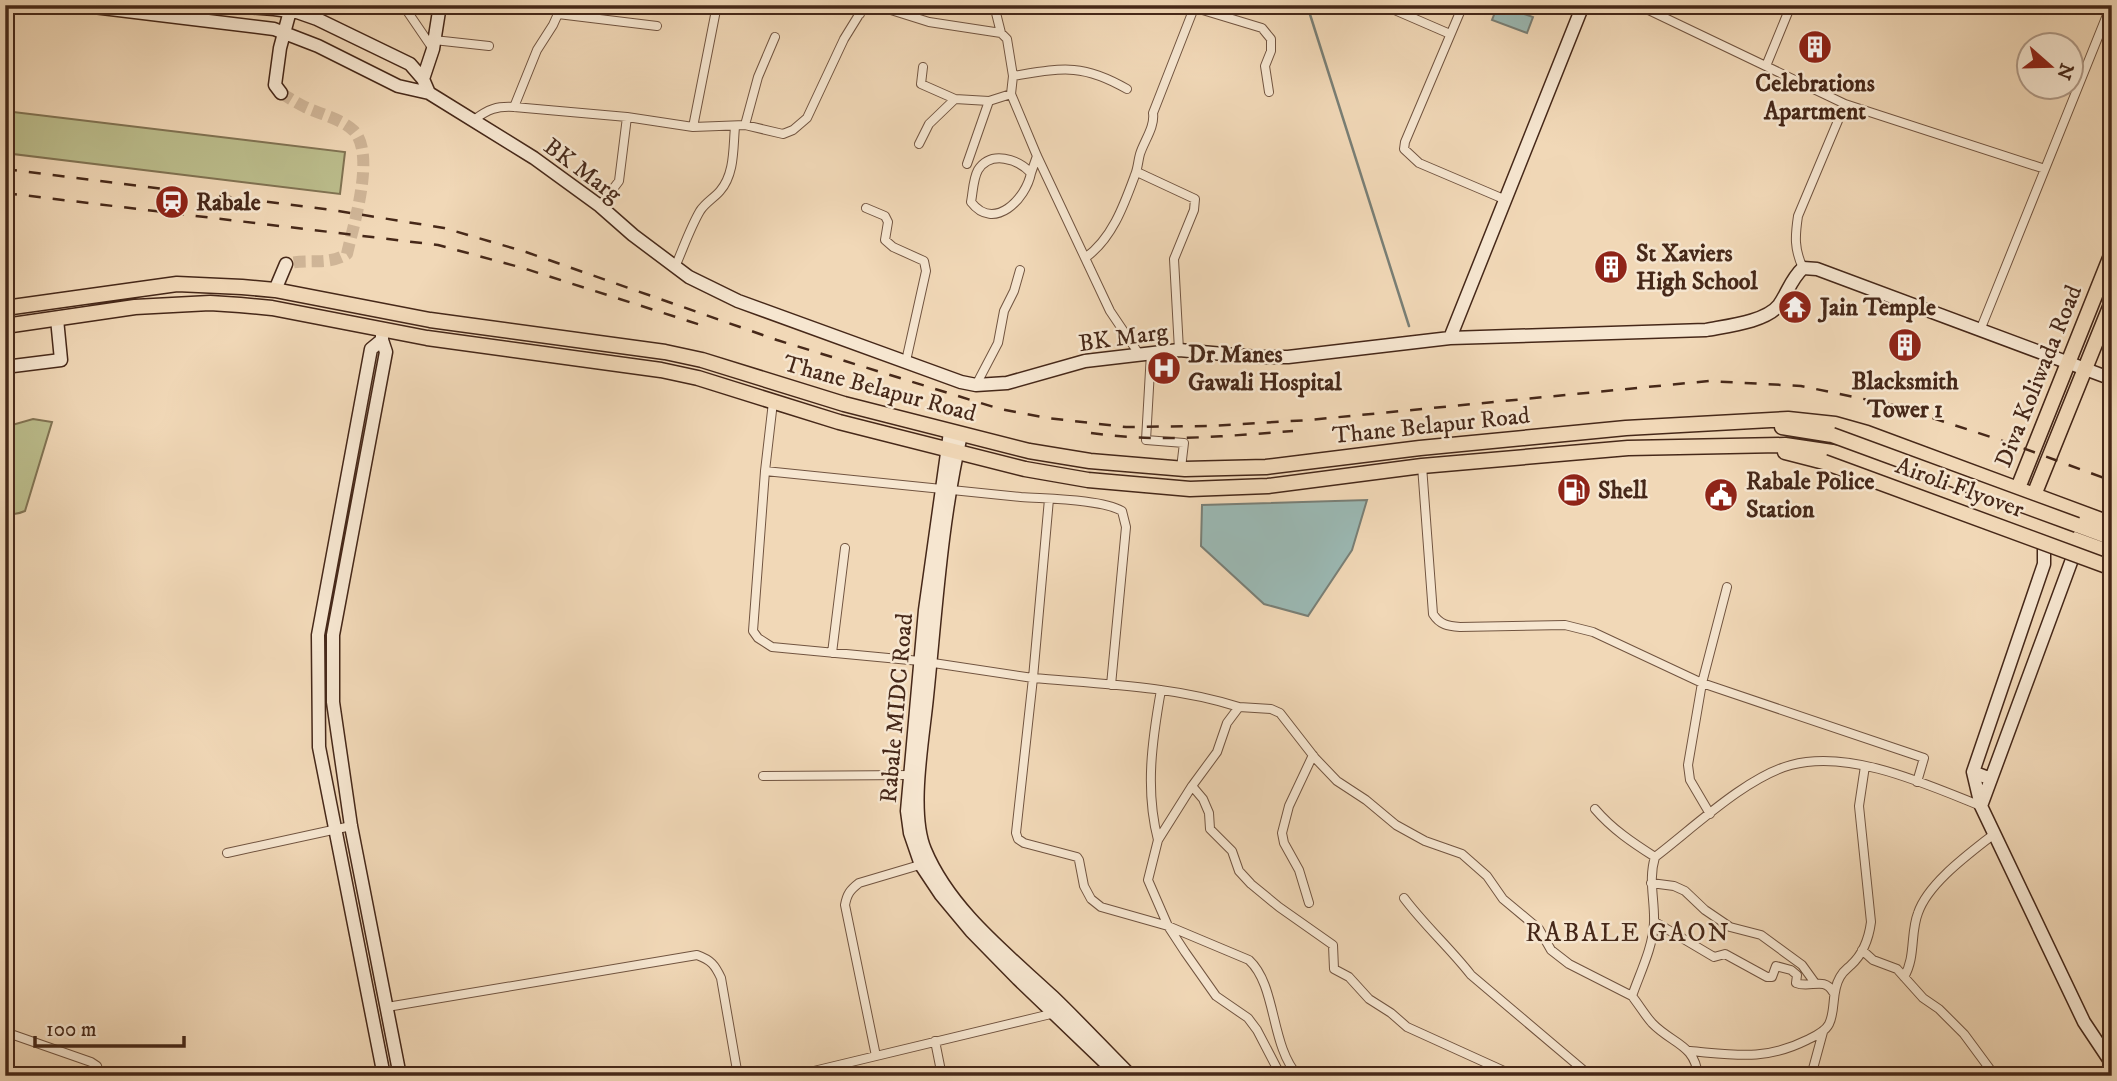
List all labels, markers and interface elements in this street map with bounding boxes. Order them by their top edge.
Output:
building icon: Celebrations Apartment [1796,28,1834,66]
north arrow [2016,32,2086,102]
text: N [2051,60,2078,83]
place label: Celebrations Apartment [1755,69,1875,127]
street label: BK Marg [538,132,628,210]
station icon: Rabale [153,183,191,221]
place label: Rabale [196,188,261,218]
place label: St Xaviers High School [1636,239,1758,297]
building icon: St Xaviers High School [1592,248,1630,286]
street label: Diva Koliwada Road [1989,281,2089,472]
temple icon: Jain Temple [1776,288,1814,326]
place label: Jain Temple [1817,293,1936,323]
street label: BK Marg [1077,317,1170,359]
building icon: Blacksmith Tower 1 [1886,326,1924,364]
place label: Dr Manes Gawali Hospital [1188,340,1342,398]
street label: Thane Belapur Road [780,349,979,429]
hospital icon: Dr Manes Gawali Hospital [1145,349,1183,387]
place label: Blacksmith Tower 1 [1851,367,1959,425]
street label: Thane Belapur Road [1331,401,1531,451]
street label: Airoli Flyover [1891,451,2028,525]
place label: Rabale Police Station [1746,467,1875,525]
fuel station icon: Shell [1555,471,1593,509]
place label: Shell [1598,476,1648,506]
public building icon: Rabale Police Station [1702,476,1740,514]
street label: Rabale MIDC Road [874,612,920,804]
district label: RABALE GAON [1525,917,1731,950]
scale bar [35,1004,184,1048]
text: 100 m [46,1017,97,1043]

